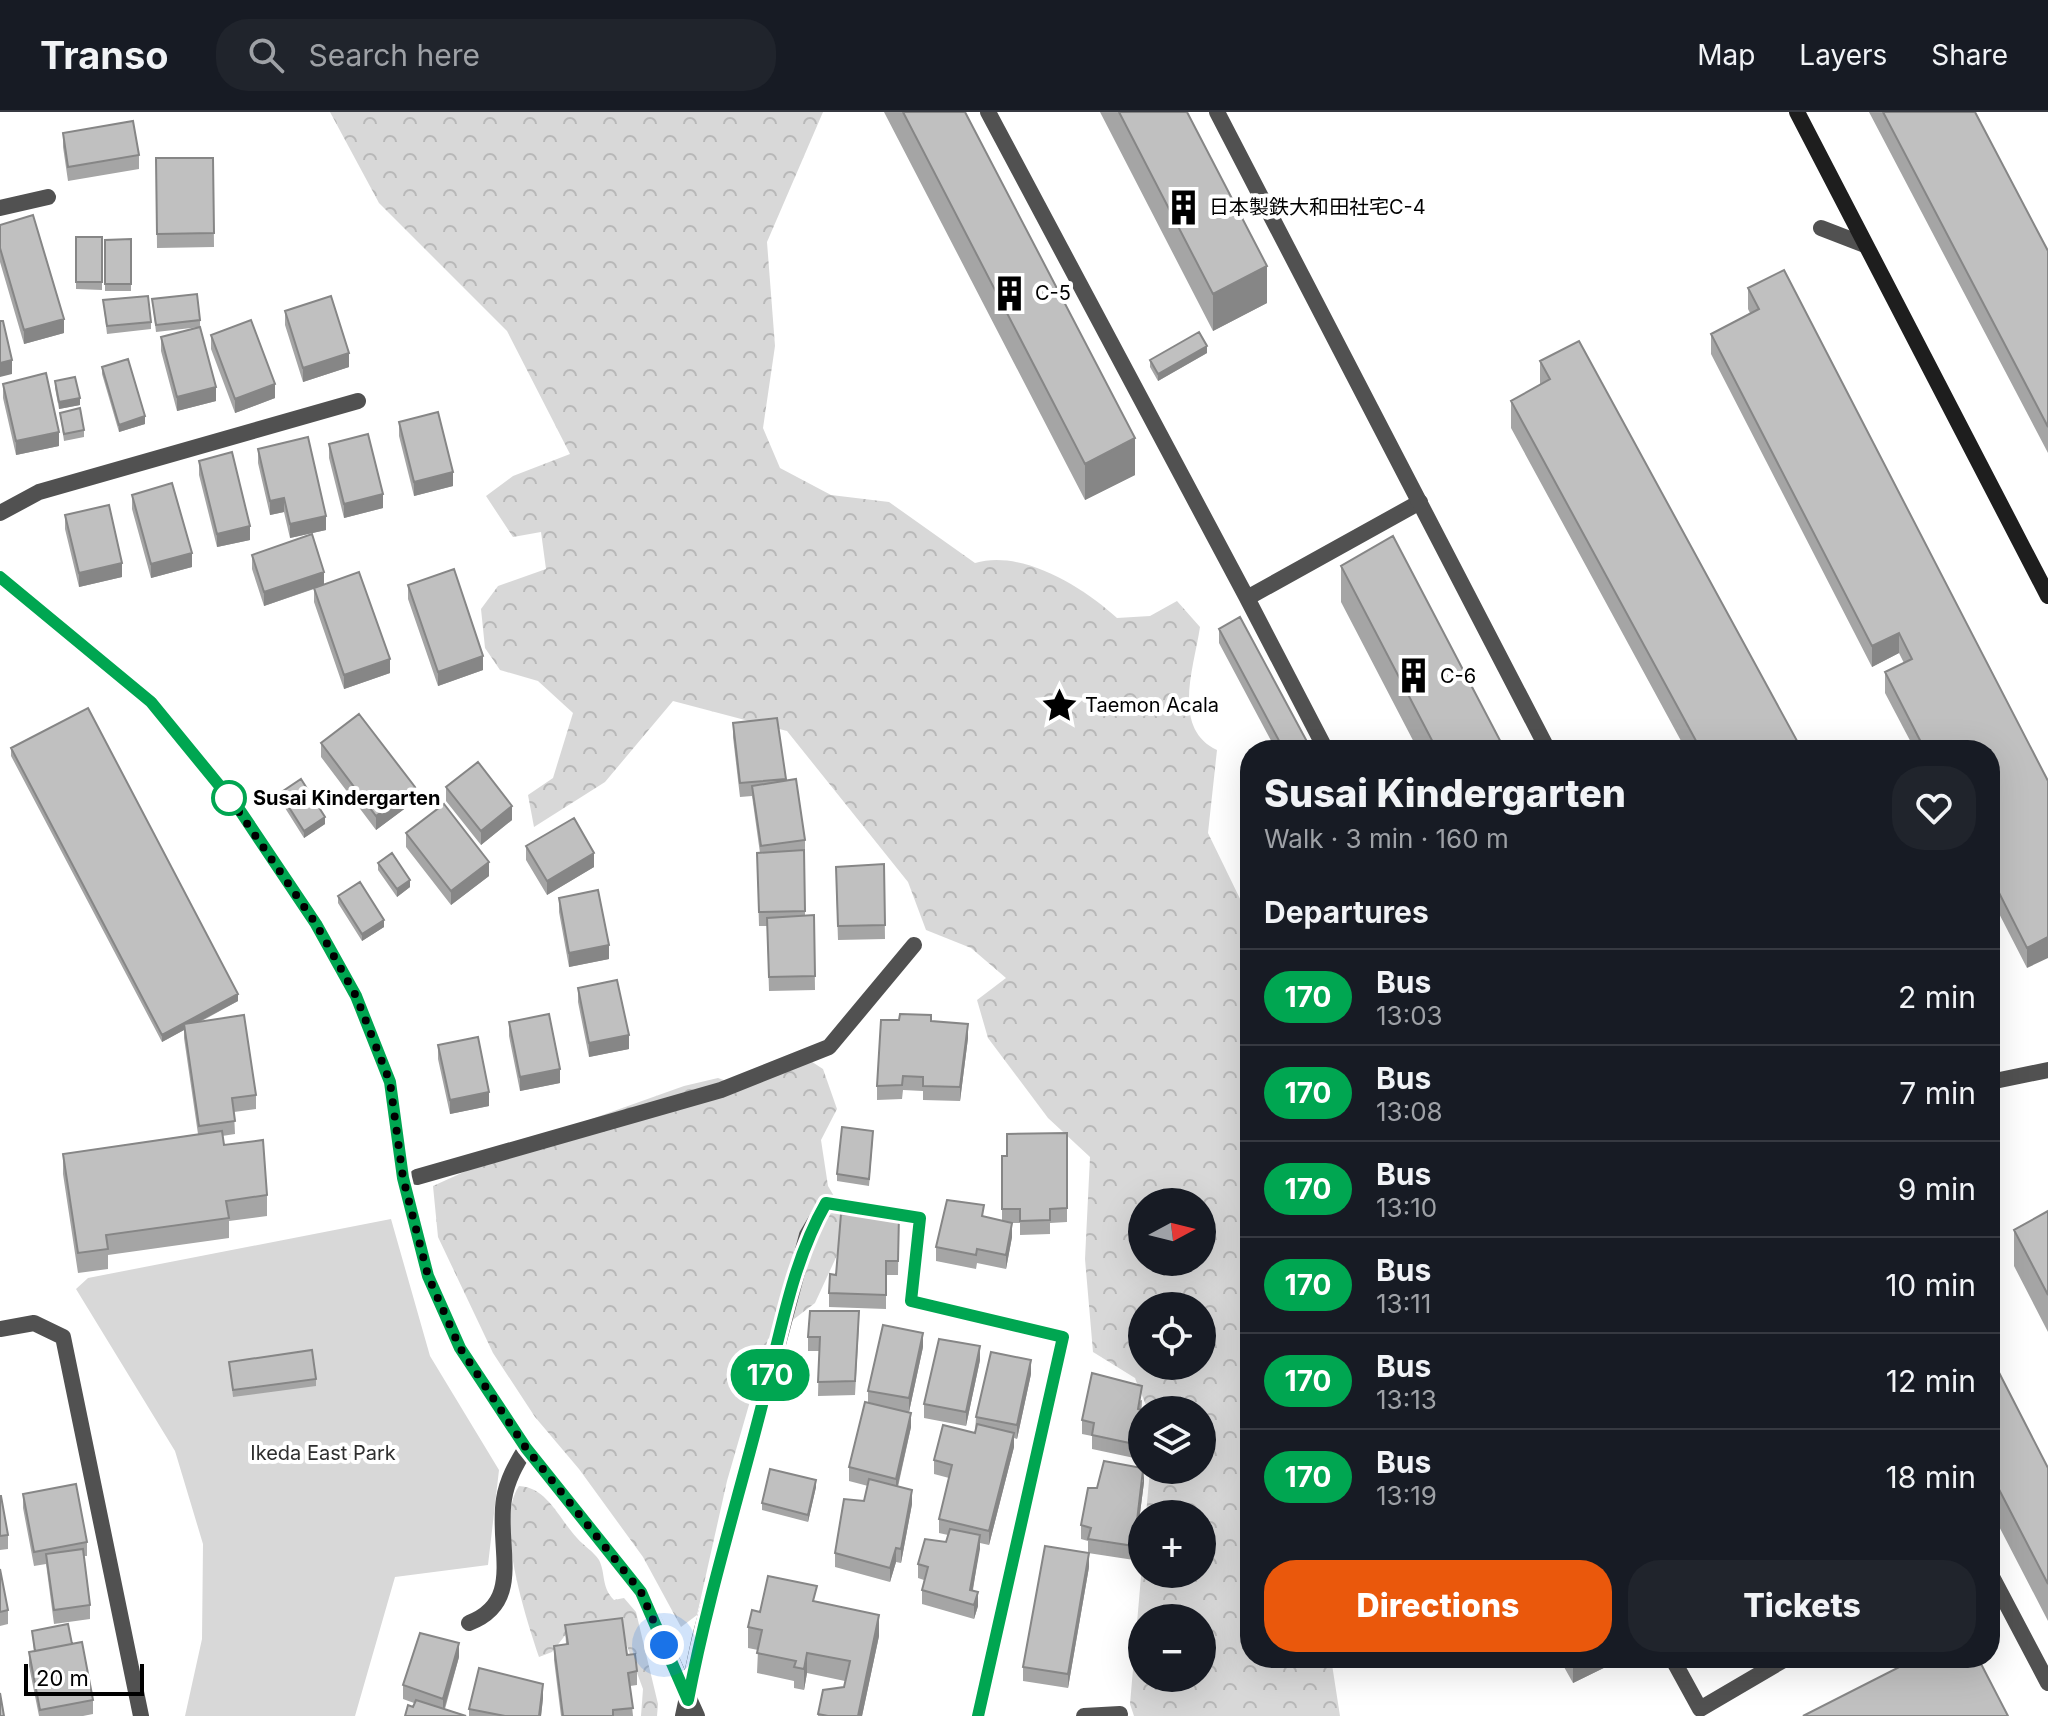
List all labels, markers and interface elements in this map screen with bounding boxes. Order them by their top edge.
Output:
search box [216,19,776,91]
text: Transo [40,32,168,78]
icon: search [244,33,288,77]
text: Search here [308,37,480,73]
text: Map [1697,38,1755,72]
text: Layers [1799,38,1887,72]
text: Share [1931,38,2008,72]
building icon: 日本製鉄大和田社宅C-4 [1164,188,1202,226]
place label: 日本製鉄大和田社宅C-4 [1209,195,1426,219]
building icon: C-5 [990,274,1028,312]
place label: C-5 [1035,281,1071,305]
building icon: C-6 [1395,657,1433,695]
place label: C-6 [1440,664,1476,688]
place icon: Taemon Acala [1040,686,1078,724]
place label: Taemon Acala [1085,693,1219,717]
button: heart [1892,766,1976,850]
text: Susai Kindergarten [1264,770,1626,816]
marker: Susai Kindergarten [212,781,246,815]
place label: Susai Kindergarten [253,786,440,810]
text: Walk · 3 min · 160 m [1264,823,1509,854]
text: Departures [1264,894,1429,930]
text: Bus [1376,964,1431,1000]
text: 2 min [1898,979,1976,1015]
text: 170 [1285,980,1331,1014]
text: 13:03 [1376,1000,1443,1031]
text: Bus [1376,1060,1431,1096]
text: 7 min [1899,1075,1976,1111]
text: 170 [1285,1076,1331,1110]
text: 13:08 [1376,1096,1443,1127]
text: Bus [1376,1156,1431,1192]
text: 9 min [1898,1171,1976,1207]
text: 170 [1285,1172,1331,1206]
north arrow [1128,1188,1216,1276]
map controls [1128,1188,1216,1692]
text: 13:10 [1376,1192,1437,1223]
text: Bus [1376,1252,1431,1288]
text: 10 min [1885,1267,1976,1303]
text: 170 [1285,1268,1331,1302]
text: 13:11 [1376,1288,1431,1319]
button: locate [1128,1292,1216,1380]
text: Bus [1376,1348,1431,1384]
line badge: 170 [724,1349,816,1401]
text: 170 [747,1358,793,1392]
text: 12 min [1886,1363,1976,1399]
text: 170 [1285,1364,1331,1398]
text: 13:13 [1376,1384,1437,1415]
button: layers [1128,1396,1216,1484]
park label: Ikeda East Park [250,1441,396,1465]
text: Bus [1376,1444,1431,1480]
text: 18 min [1886,1459,1976,1495]
text: 170 [1285,1460,1331,1494]
text: 13:19 [1376,1480,1437,1511]
button: + [1128,1500,1216,1588]
button: Directions [1264,1560,1612,1652]
button: Tickets [1628,1560,1976,1652]
button: − [1128,1604,1216,1692]
your location [644,1625,684,1665]
scale bar [24,1660,144,1696]
text: 20 m [36,1665,89,1691]

